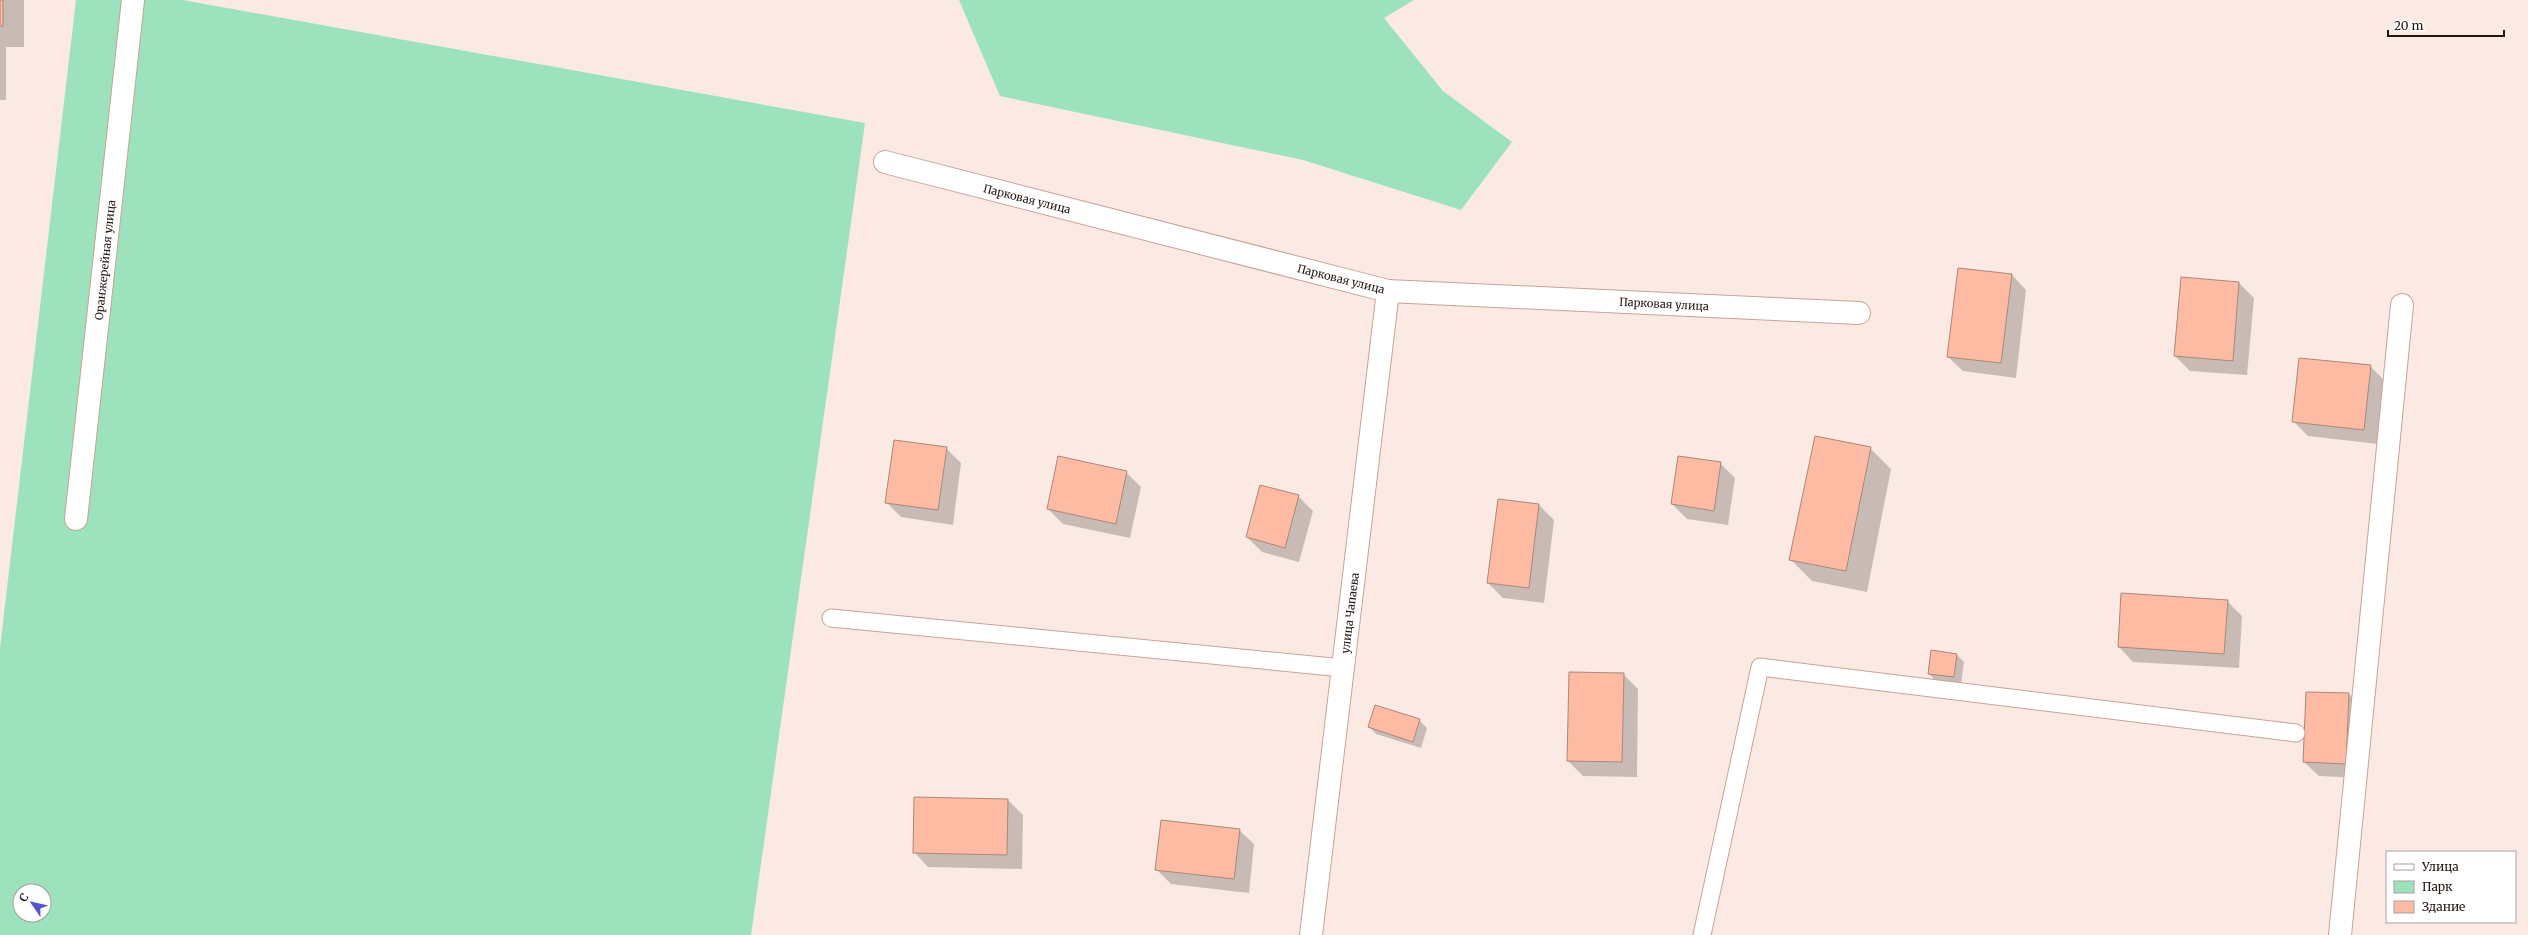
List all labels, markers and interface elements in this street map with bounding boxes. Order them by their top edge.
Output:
scale bar [2388,12,2504,38]
text: 20 m [2394,18,2423,33]
street label: Парковая улица [982,181,1072,217]
street label: Оранжерейная улица [92,199,118,321]
street label: Парковая улица [1296,261,1386,297]
street label: Парковая улица [1619,295,1709,313]
street label: улица Чапаева [1338,572,1362,654]
legend [2386,851,2516,923]
text: Улица [2421,859,2459,874]
text: Парк [2422,879,2453,894]
north arrow [12,883,52,923]
text: С [16,890,32,904]
text: Здание [2422,899,2465,914]

